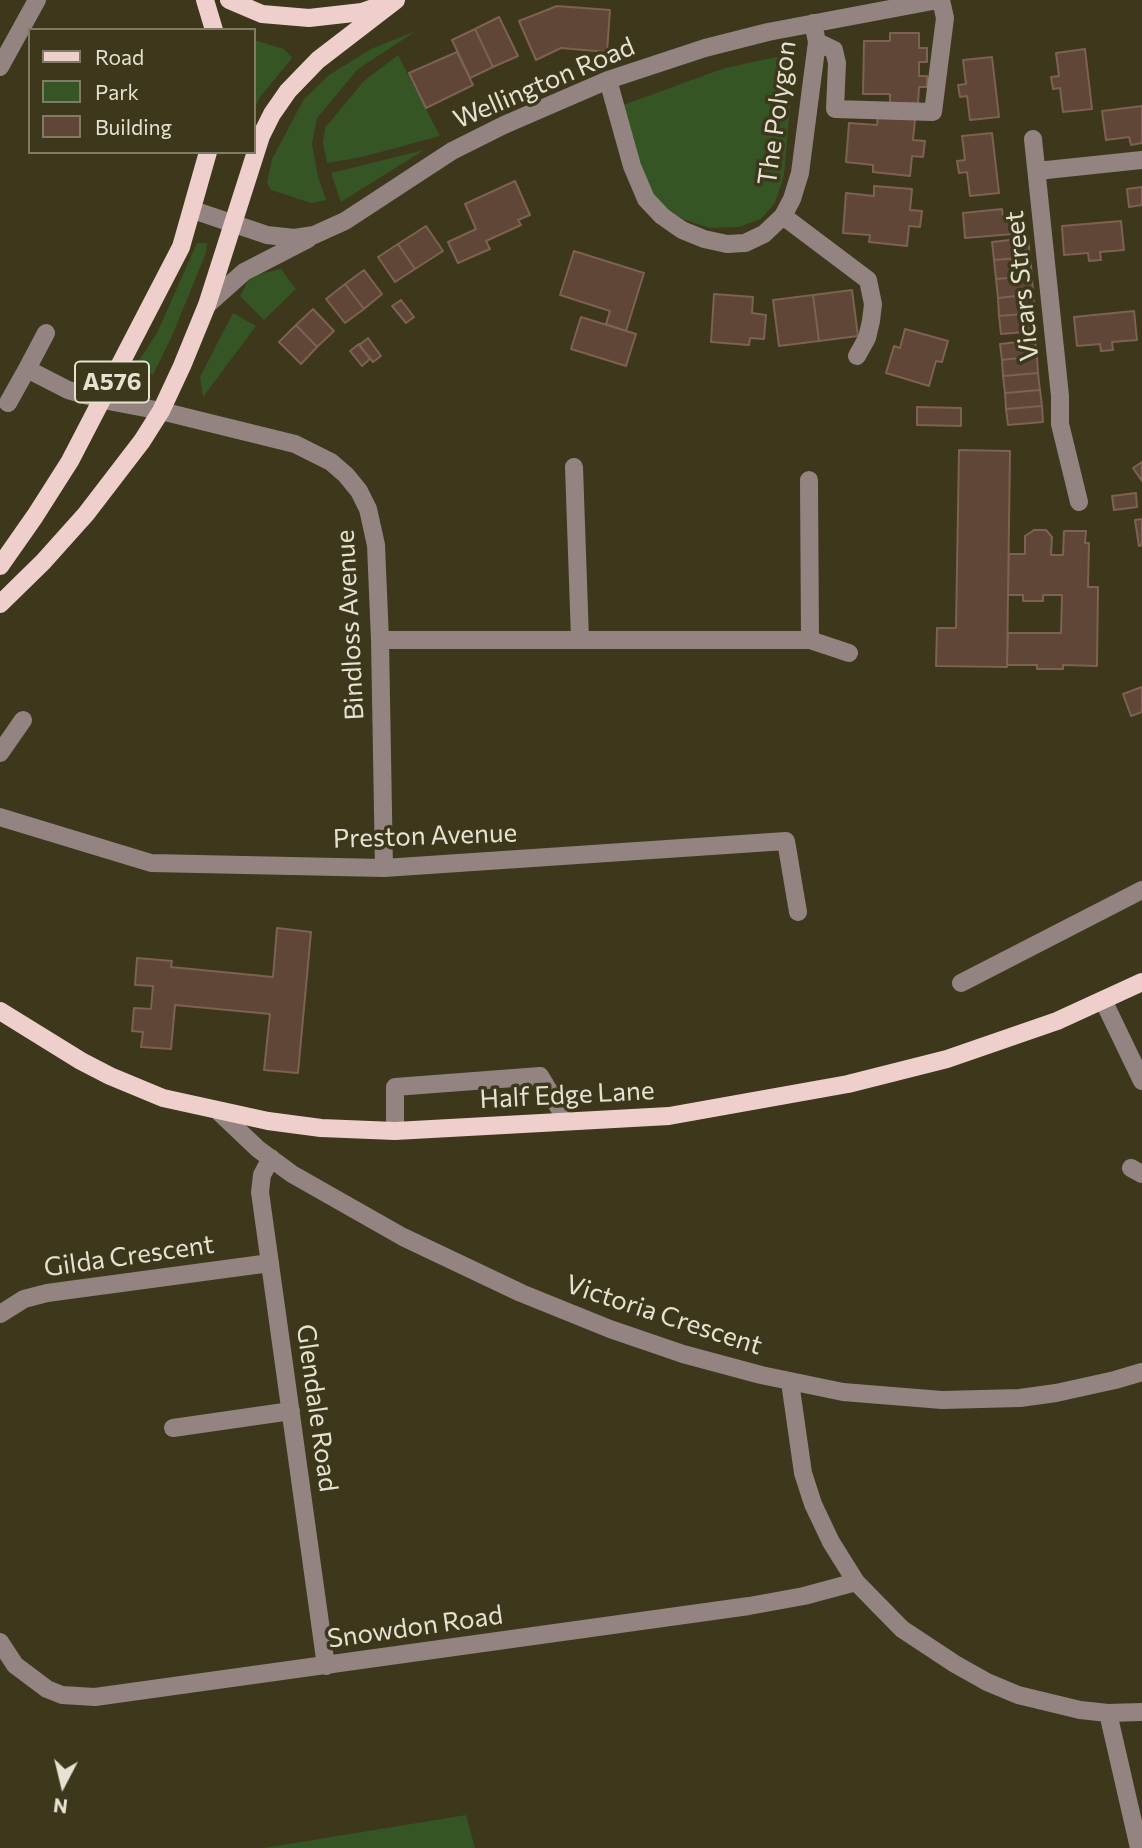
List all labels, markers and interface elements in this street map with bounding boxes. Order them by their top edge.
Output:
legend [28,28,256,154]
street label: Wellington Road [449,31,639,135]
street label: The Polygon [751,39,803,187]
text: Road [95,44,144,69]
text: Park [95,79,139,104]
text: Building [95,114,172,139]
street label: Vicars Street [999,209,1045,363]
road number: A576 [75,362,149,402]
street label: Bindloss Avenue [329,529,371,721]
street label: Preston Avenue [332,817,518,855]
street label: Half Edge Lane [479,1075,655,1115]
street label: Gilda Crescent [42,1229,216,1283]
street label: Victoria Crescent [562,1269,766,1361]
street label: Glendale Road [290,1322,344,1494]
street label: Snowdon Road [325,1599,505,1655]
north arrow [28,1750,98,1820]
text: N [52,1794,69,1819]

